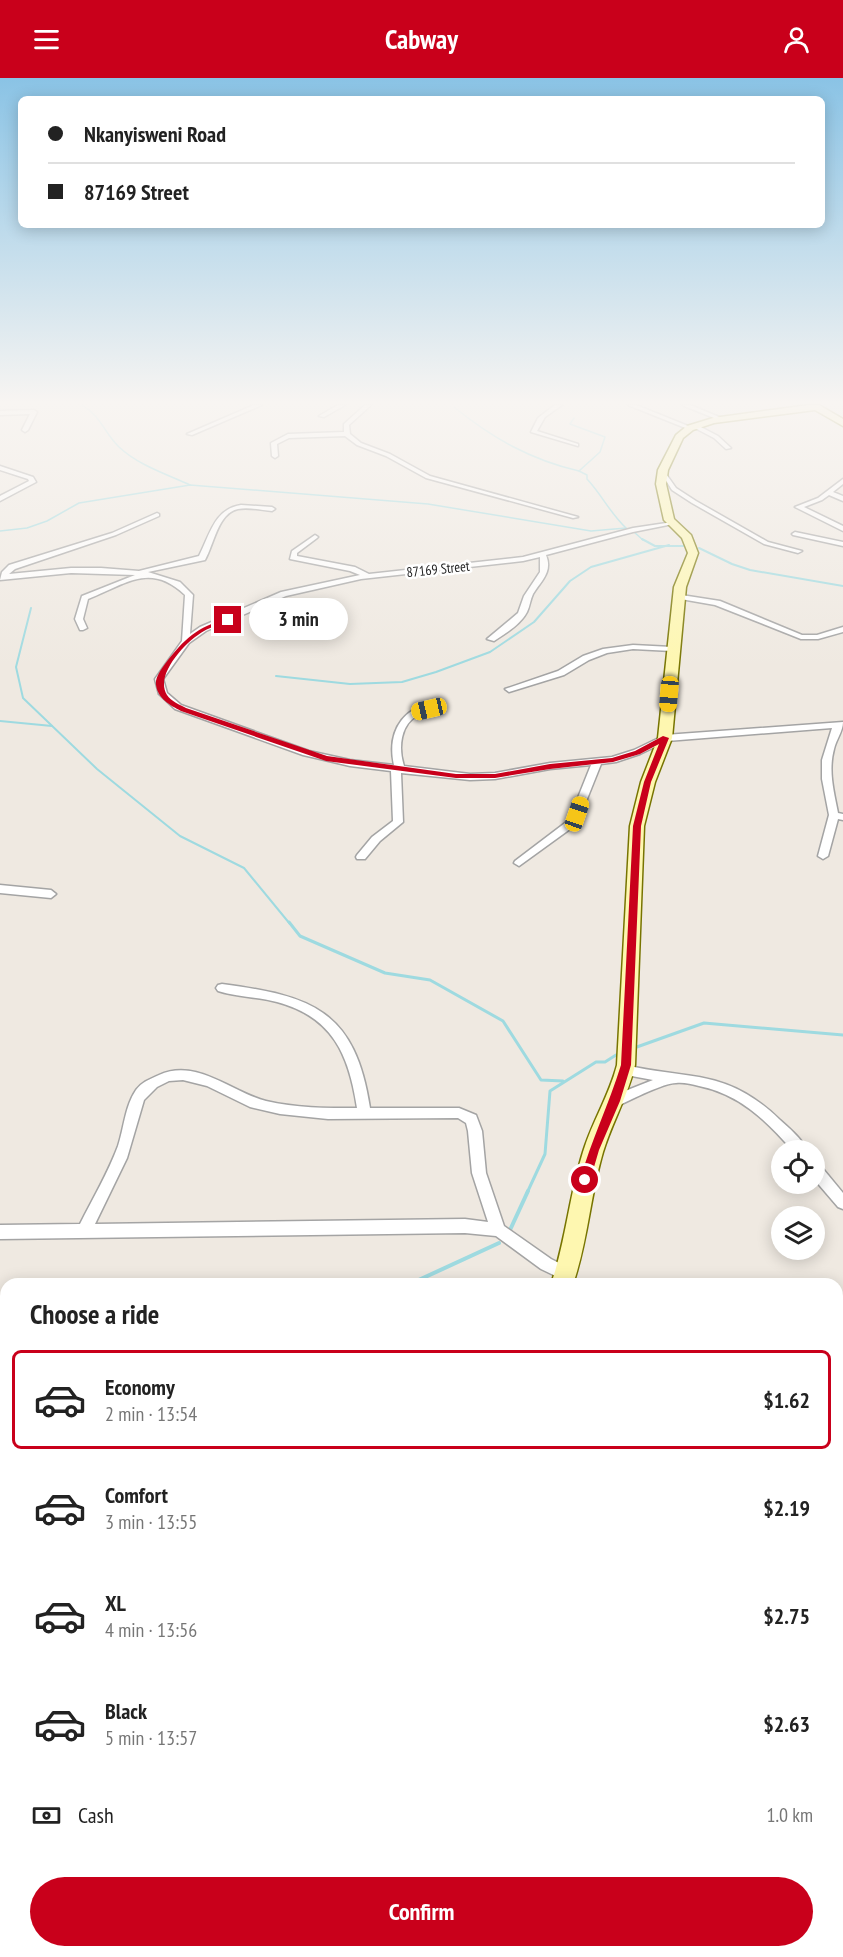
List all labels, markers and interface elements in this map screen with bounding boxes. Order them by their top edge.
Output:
text: Cabway [385,22,458,56]
icon: menu [30,23,63,56]
icon: person [780,23,813,56]
text: Nkanyisweni Road [84,120,226,148]
text: 87169 Street [84,178,189,206]
street label: 87169 Street [406,557,471,581]
callout: 3 min [249,599,348,641]
route end [214,606,241,633]
text: 3 min [278,606,319,632]
car [658,675,680,713]
car [409,696,449,722]
car [563,794,591,834]
map controls [771,1140,825,1260]
button: locate [771,1140,825,1194]
route start [571,1166,598,1193]
button: layers [771,1206,825,1260]
text: Choose a ride [30,1297,159,1331]
icon: car [33,1373,87,1427]
text: Economy [105,1373,175,1401]
text: $1.62 [763,1386,810,1414]
text: 2 min · 13:54 [105,1401,197,1427]
icon: car [33,1481,87,1535]
text: Comfort [105,1481,168,1509]
text: $2.19 [763,1494,810,1522]
text: 3 min · 13:55 [105,1509,197,1535]
icon: car [33,1589,87,1643]
text: XL [105,1589,126,1617]
text: $2.75 [763,1602,810,1630]
text: 4 min · 13:56 [105,1617,197,1643]
icon: car [33,1697,87,1751]
text: Black [105,1697,147,1725]
text: $2.63 [763,1710,810,1738]
text: 5 min · 13:57 [105,1725,197,1751]
icon: cash [30,1799,63,1832]
text: Cash [78,1801,114,1829]
text: 1.0 km [766,1802,813,1828]
button: Confirm [30,1877,813,1946]

